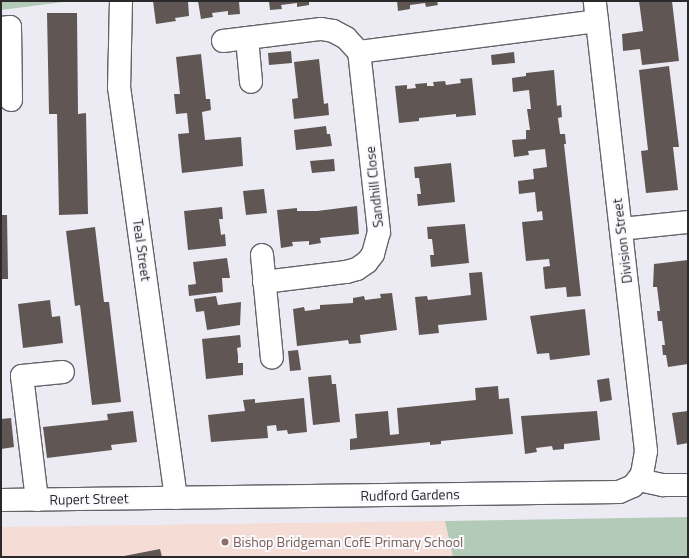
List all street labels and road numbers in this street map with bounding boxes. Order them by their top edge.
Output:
street label: Sandhill Close [361,146,387,228]
street label: Division Street [608,198,636,284]
street label: Teal Street [129,218,155,282]
street label: Rudford Gardens [360,486,460,504]
street label: Rupert Street [49,490,129,508]

